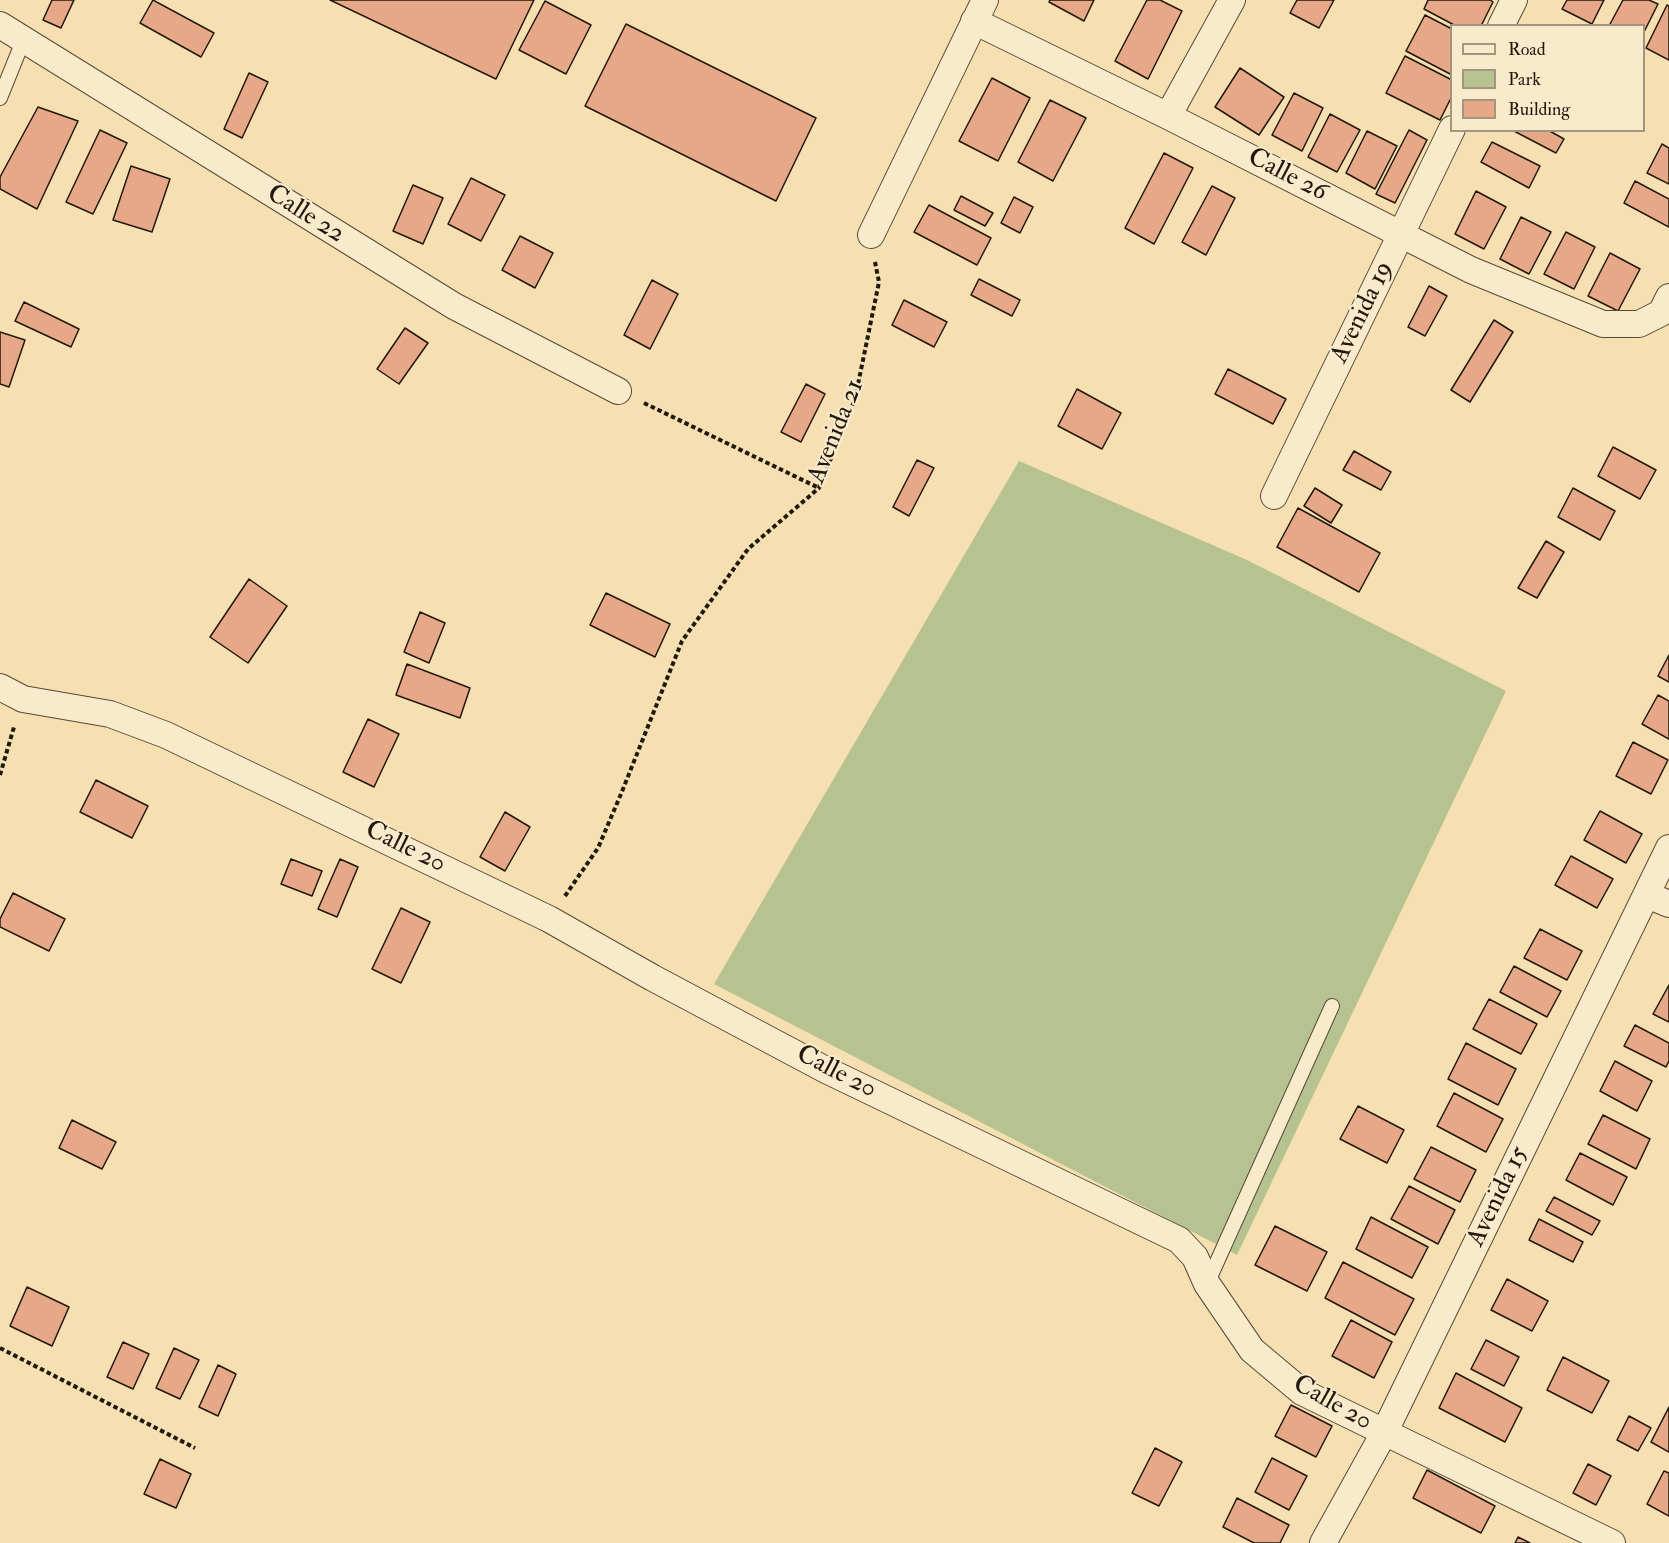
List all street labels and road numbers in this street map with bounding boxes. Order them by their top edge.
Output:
street label: Calle 26 [1242,143,1332,209]
street label: Calle 22 [260,179,350,251]
street label: Avenida 19 [1325,257,1401,369]
street label: Avenida 21 [802,375,872,489]
street label: Calle 20 [360,815,450,881]
street label: Calle 20 [791,1040,881,1106]
street label: Avenida 15 [1461,1142,1537,1252]
street label: Calle 20 [1287,1370,1377,1438]

